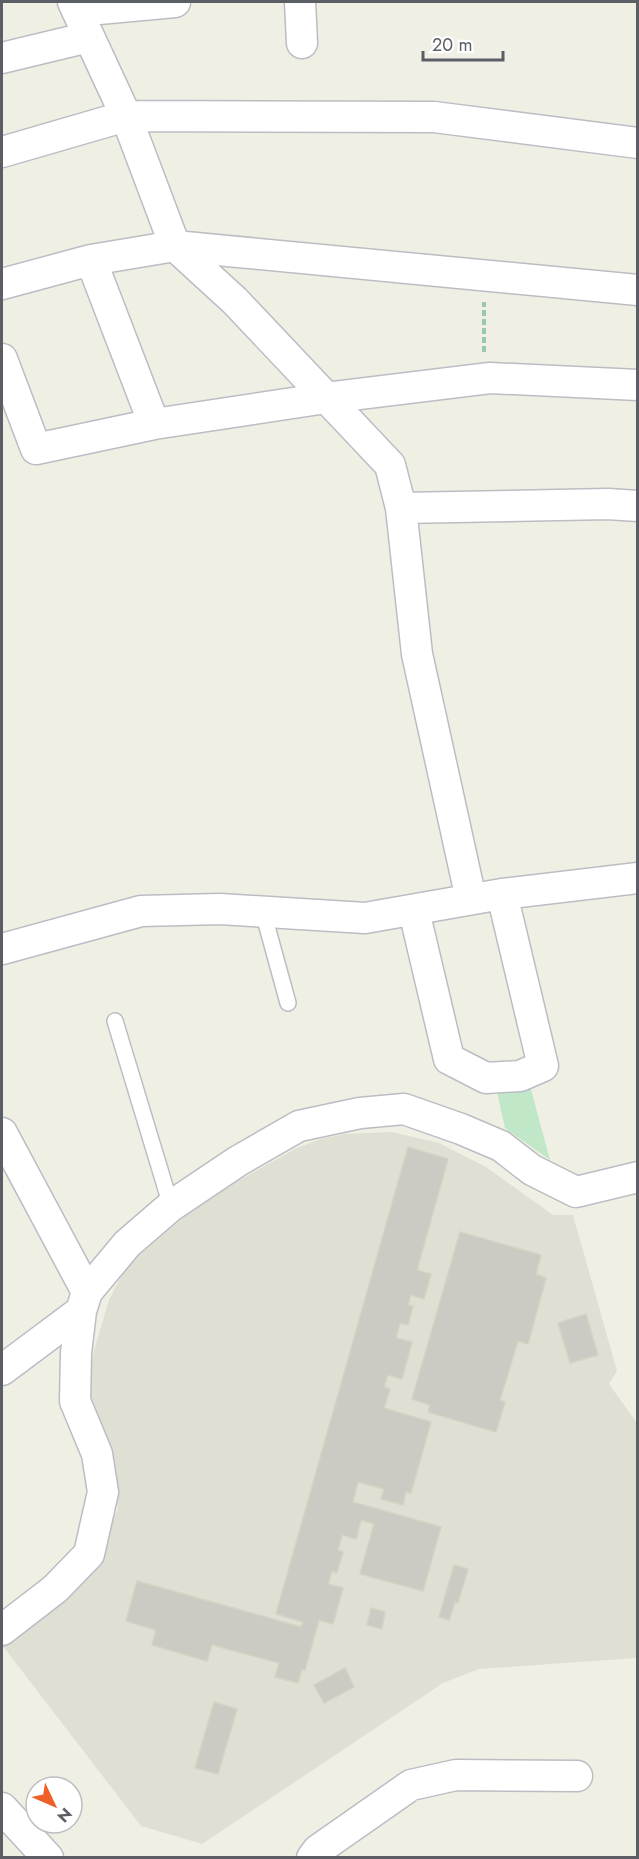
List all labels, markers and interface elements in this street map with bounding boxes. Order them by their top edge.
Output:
scale bar [423,24,502,62]
text: 20 m [432,32,472,58]
north arrow [24,1775,84,1835]
text: N [52,1803,77,1828]

